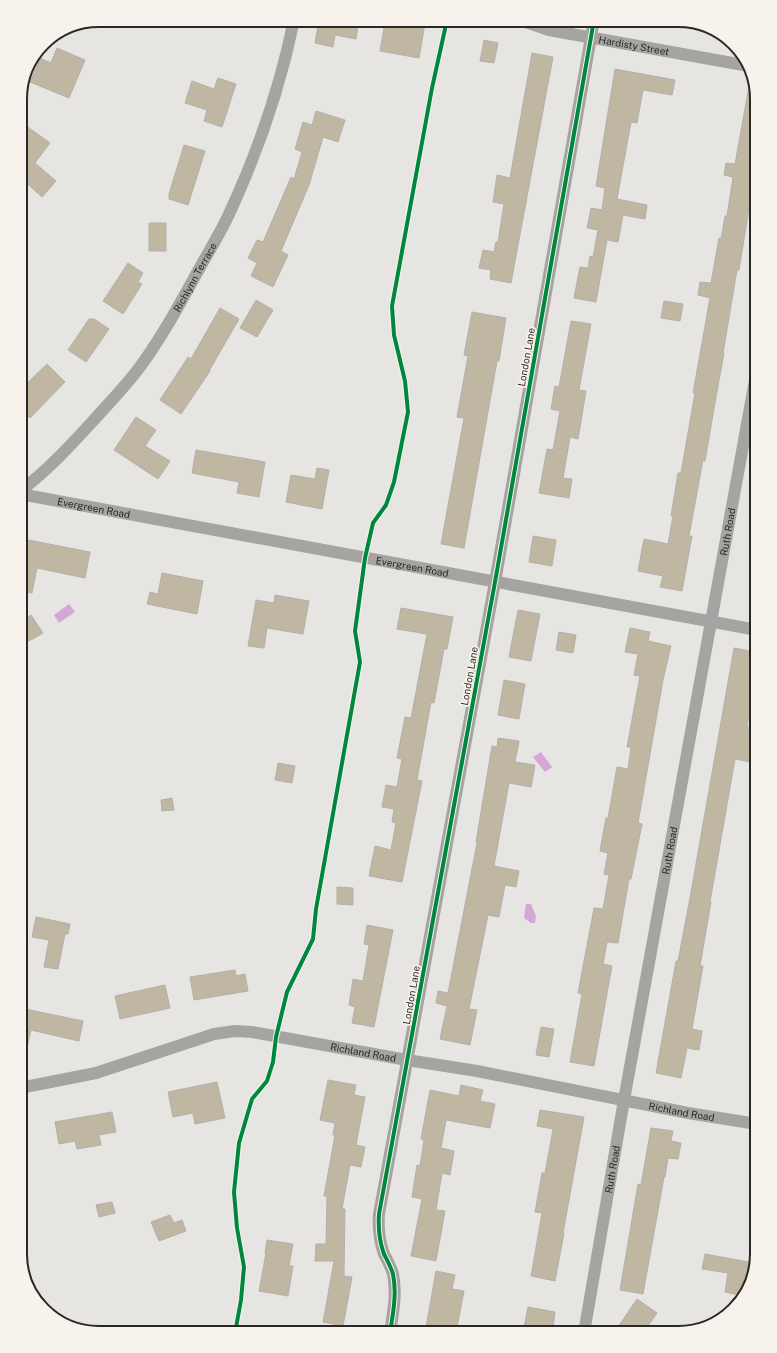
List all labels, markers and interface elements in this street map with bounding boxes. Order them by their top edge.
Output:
street label: Hardisty Street [598,33,670,58]
street label: Richlynn Terrace [170,240,219,314]
street label: London Lane [515,326,537,387]
street label: Evergreen Road [56,495,131,520]
street label: Ruth Road [717,507,738,557]
street label: Evergreen Road [375,554,450,579]
street label: London Lane [458,645,480,706]
street label: Ruth Road [659,826,680,875]
street label: London Lane [400,964,422,1025]
street label: Richland Road [329,1040,397,1064]
street label: Richland Road [648,1099,716,1123]
street label: Ruth Road [602,1145,622,1194]

